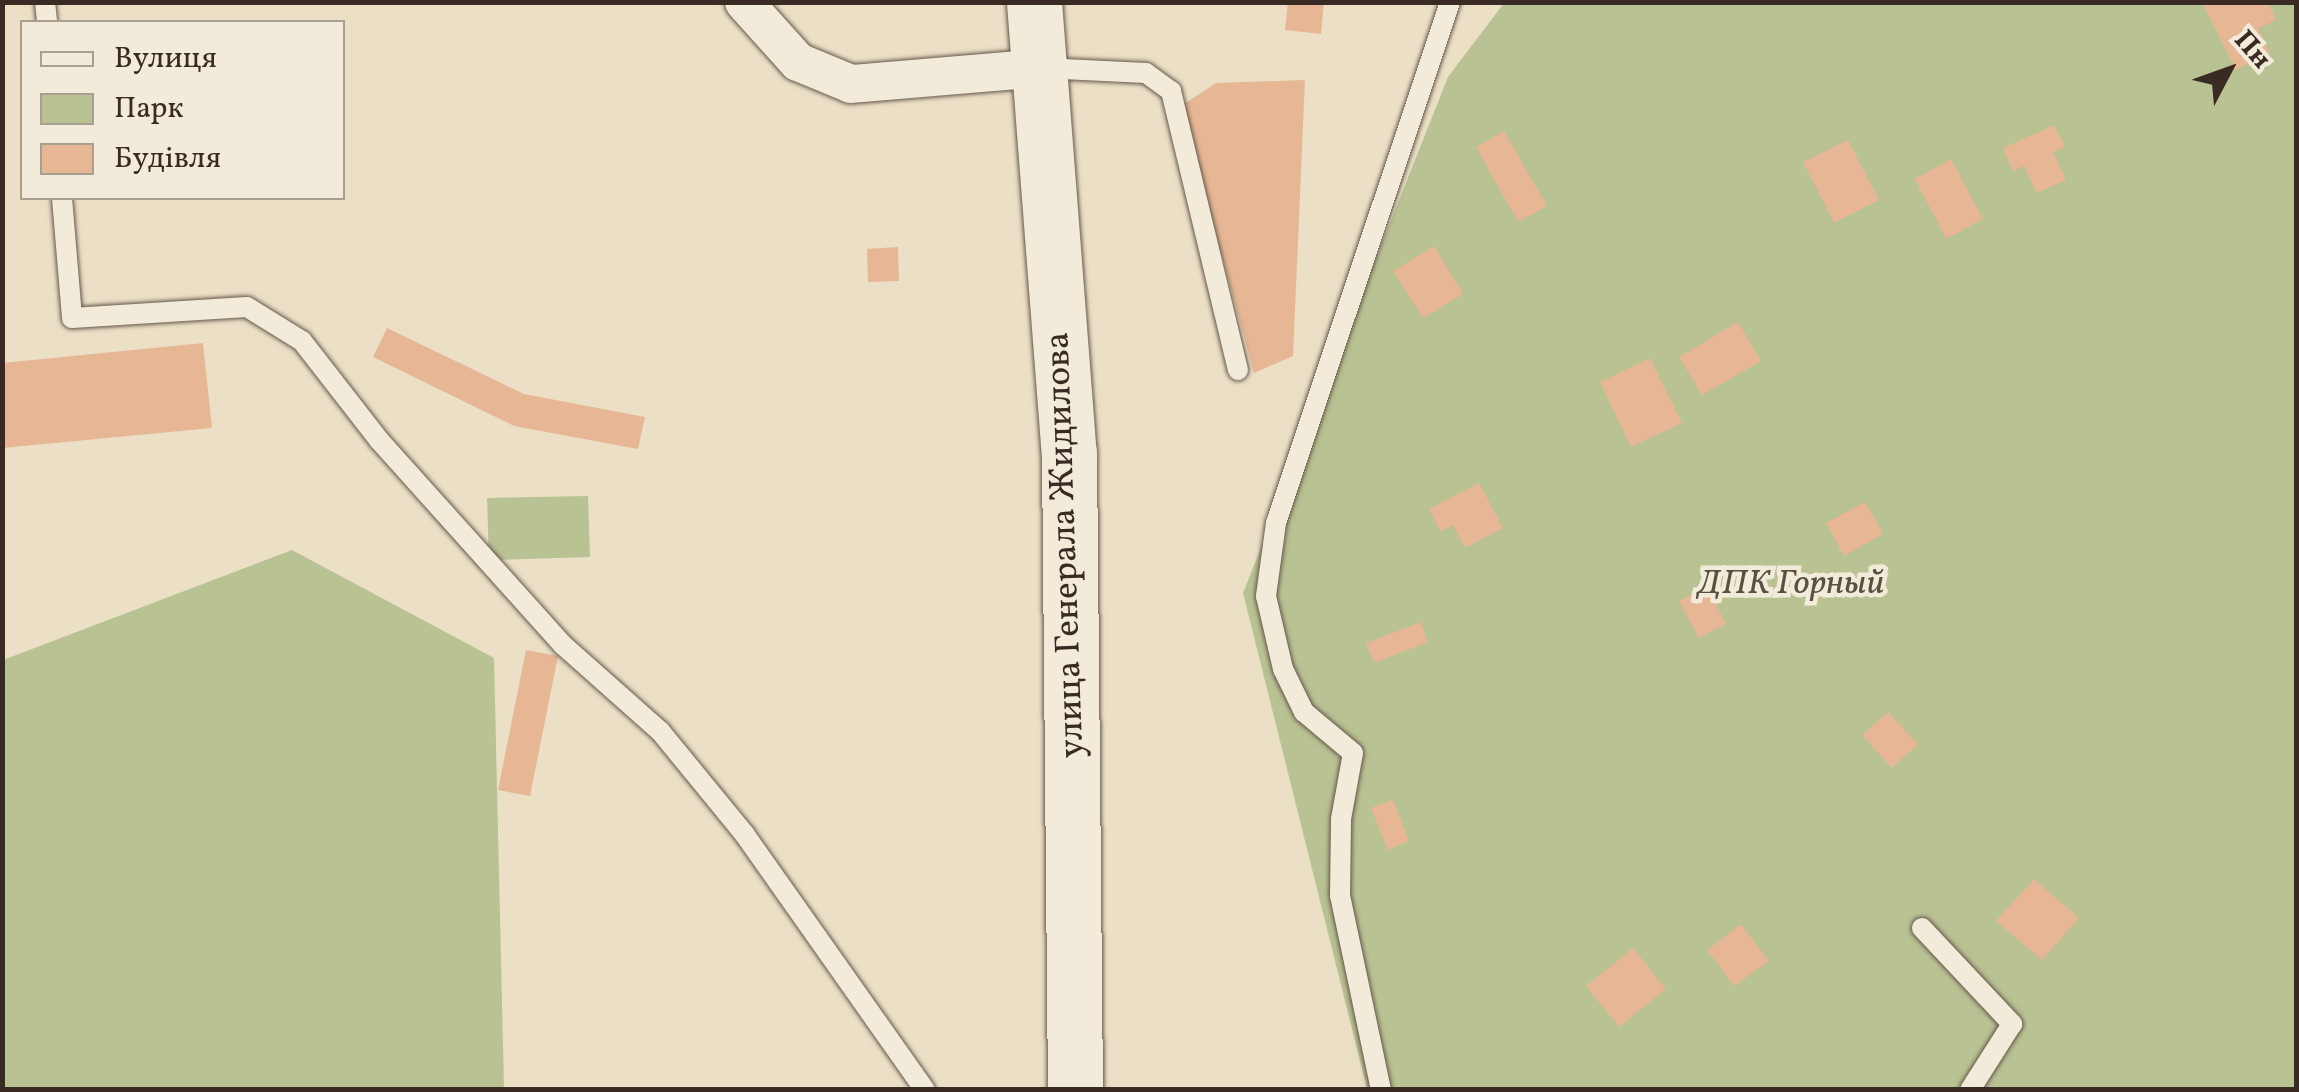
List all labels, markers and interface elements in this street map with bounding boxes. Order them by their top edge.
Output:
legend [20,20,345,200]
north arrow [2179,20,2279,120]
text: Пн [2224,22,2280,78]
text: Вулиця [114,38,217,80]
text: Парк [114,88,183,130]
text: Будівля [114,138,221,180]
street label: улица Генерала Жидилова [1038,331,1094,759]
park label: ДПК Горный [1698,563,1884,605]

